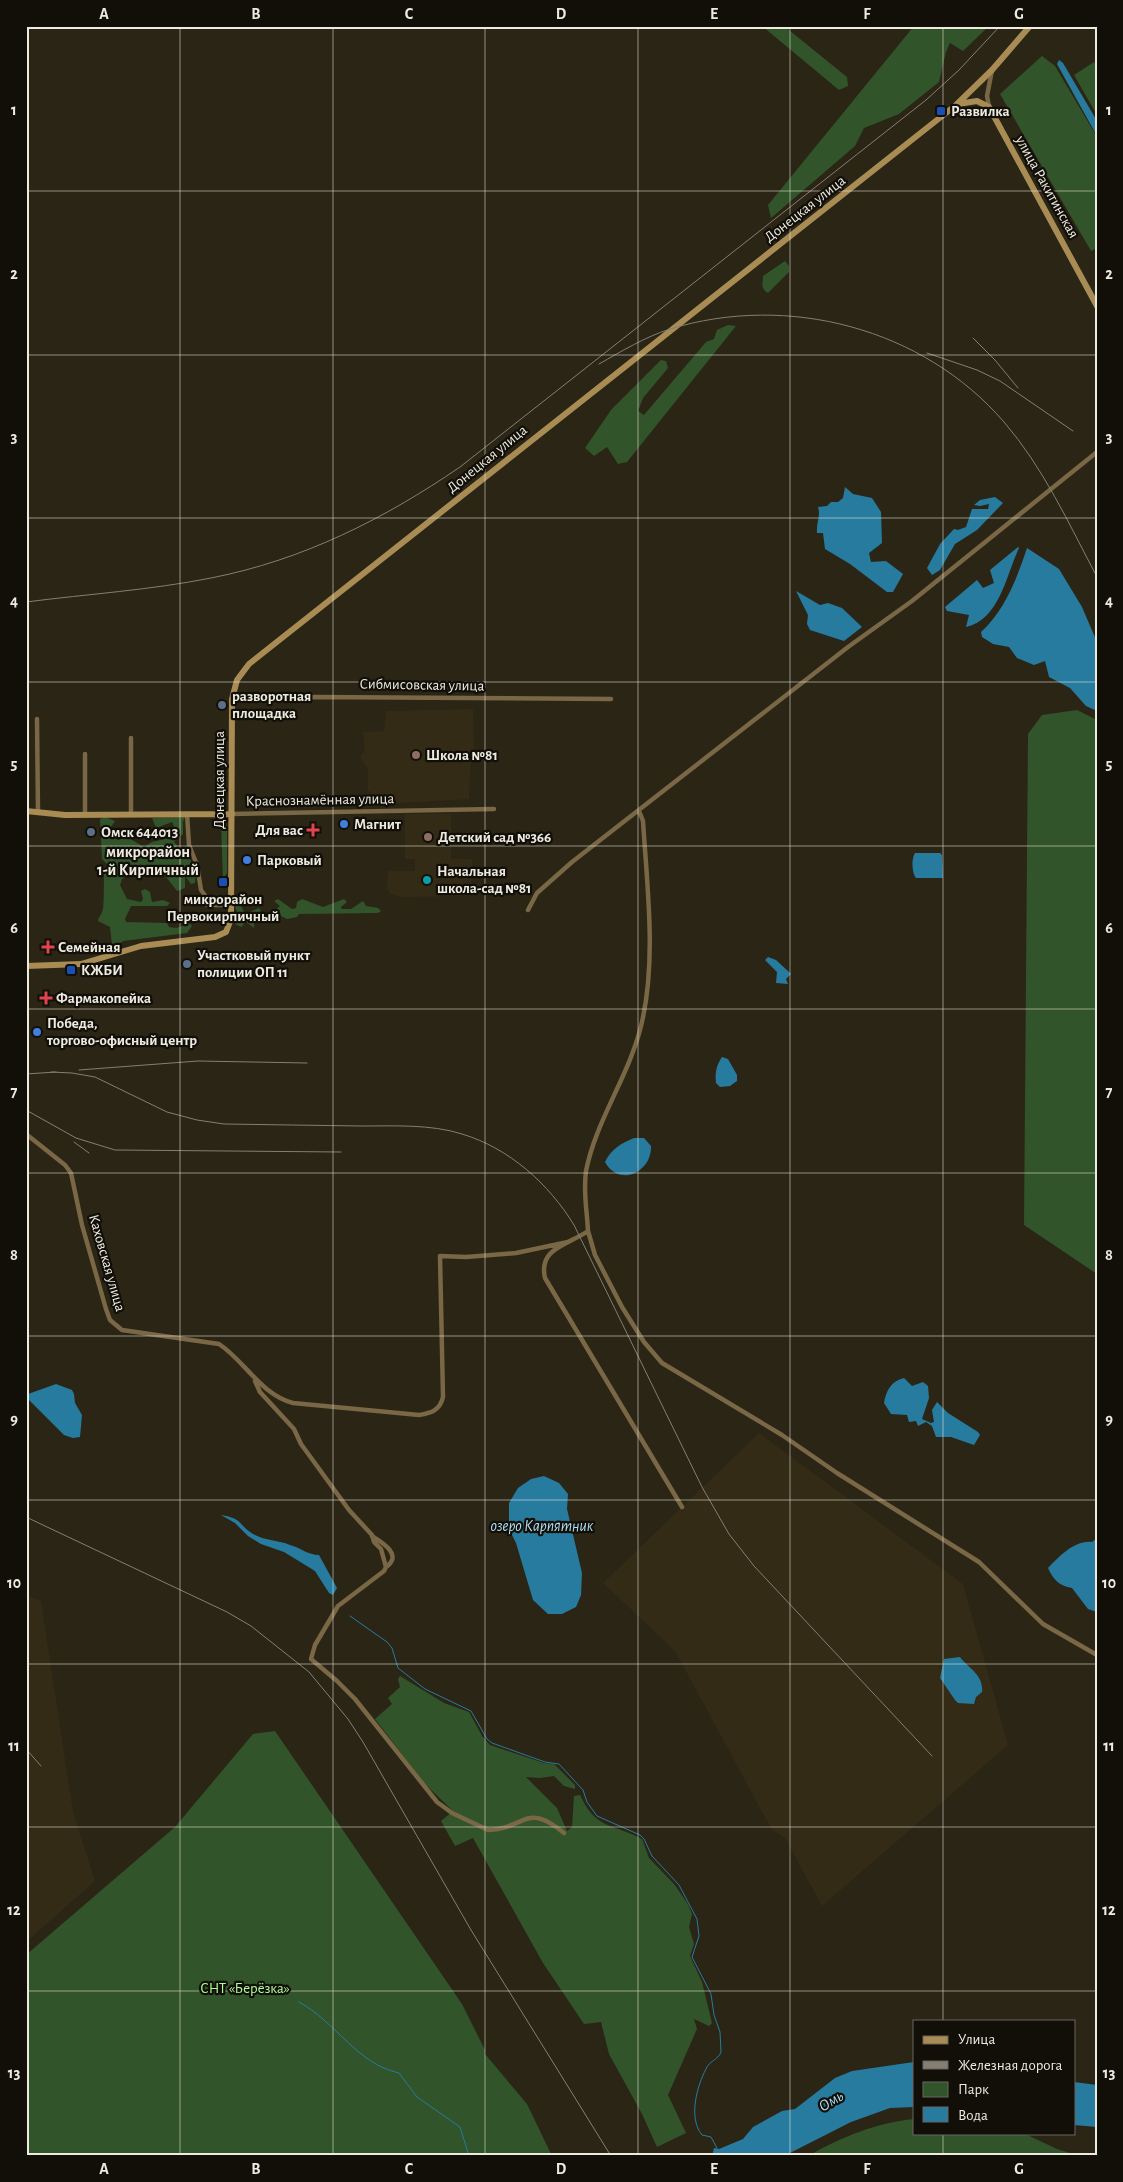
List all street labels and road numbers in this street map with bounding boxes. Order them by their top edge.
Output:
street label: улица Ракитинская [1012,132,1081,241]
street label: Донецкая улица [762,173,848,245]
street label: Донецкая улица [444,422,530,496]
street label: Сибмисовская улица [359,676,485,694]
street label: Донецкая улица [212,731,227,829]
street label: Краснознамённая улица [246,791,395,809]
street label: Каховская улица [86,1213,128,1313]

